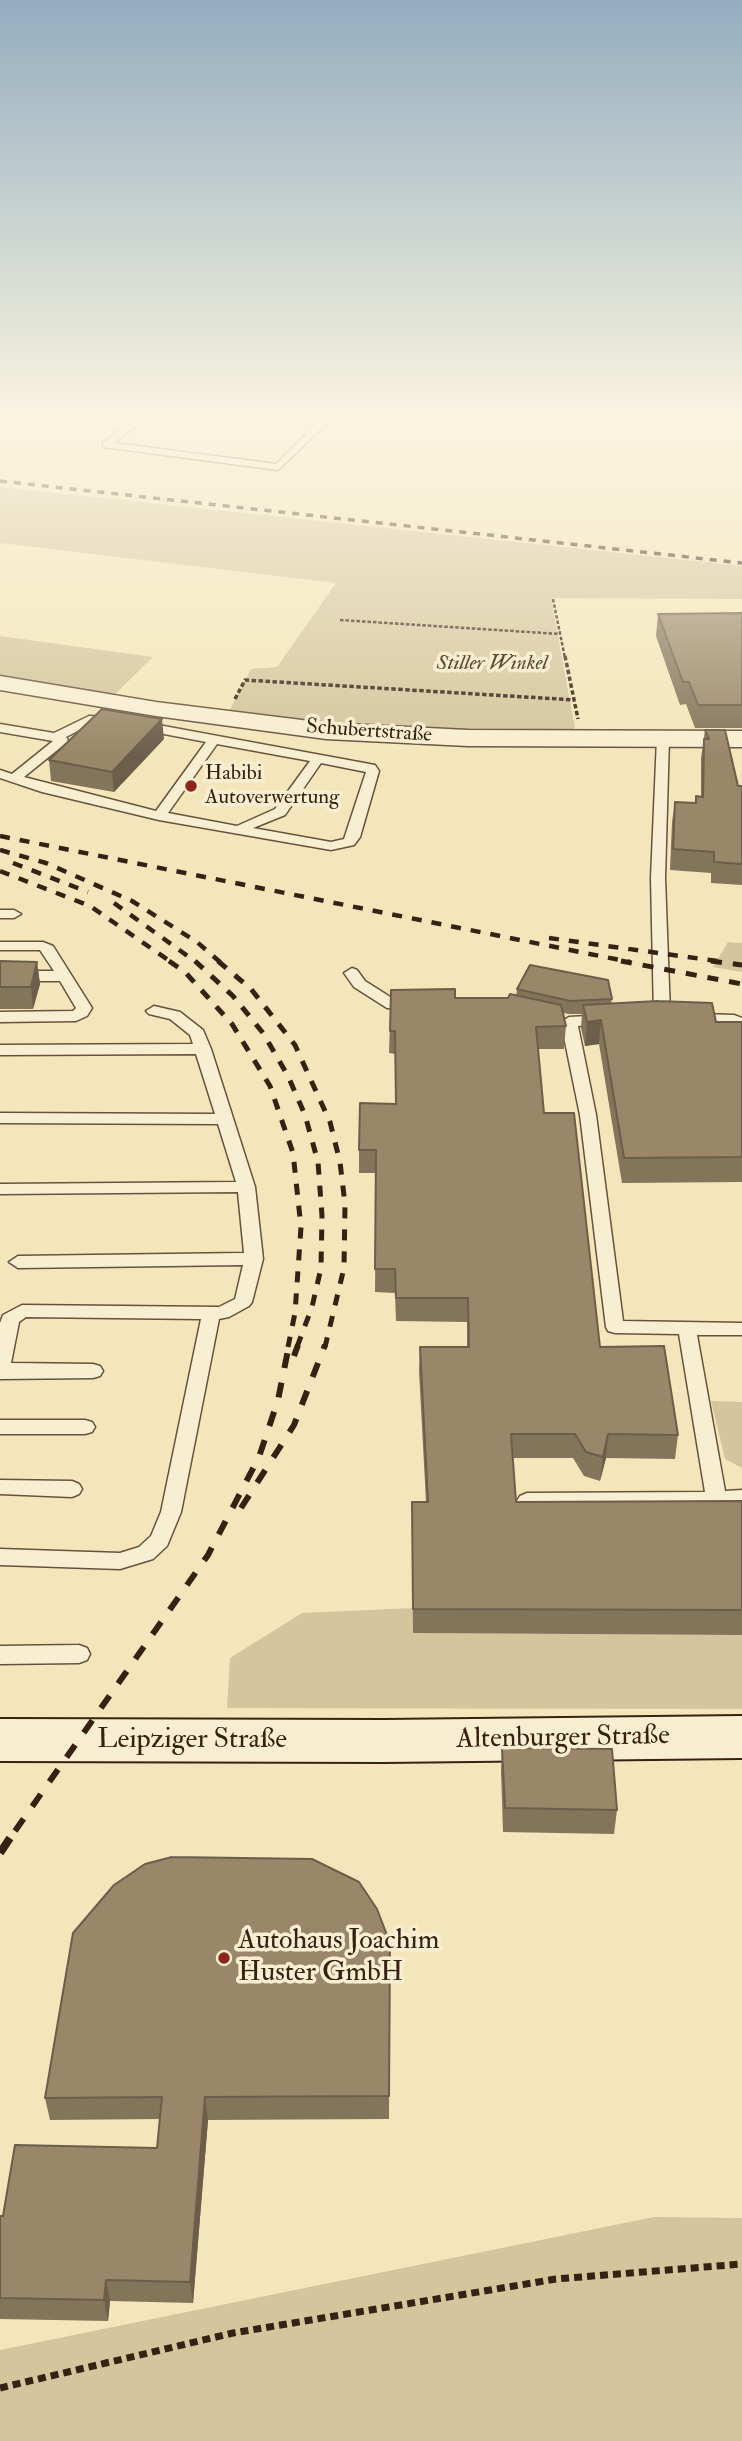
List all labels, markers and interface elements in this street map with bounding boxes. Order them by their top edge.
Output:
park label: Stiller Winkel [437,651,547,677]
street label: Schubertstraße [305,715,433,749]
place label: Habibi Autoverwertung [205,761,339,811]
marker: Habibi Autoverwertung [183,778,199,794]
street label: Altenburger Straße [456,1720,670,1758]
street label: Leipziger Straße [97,1724,287,1758]
place label: Autohaus Joachim Huster GmbH [238,1925,440,1991]
marker: Autohaus Joachim Huster GmbH [216,1950,232,1966]

